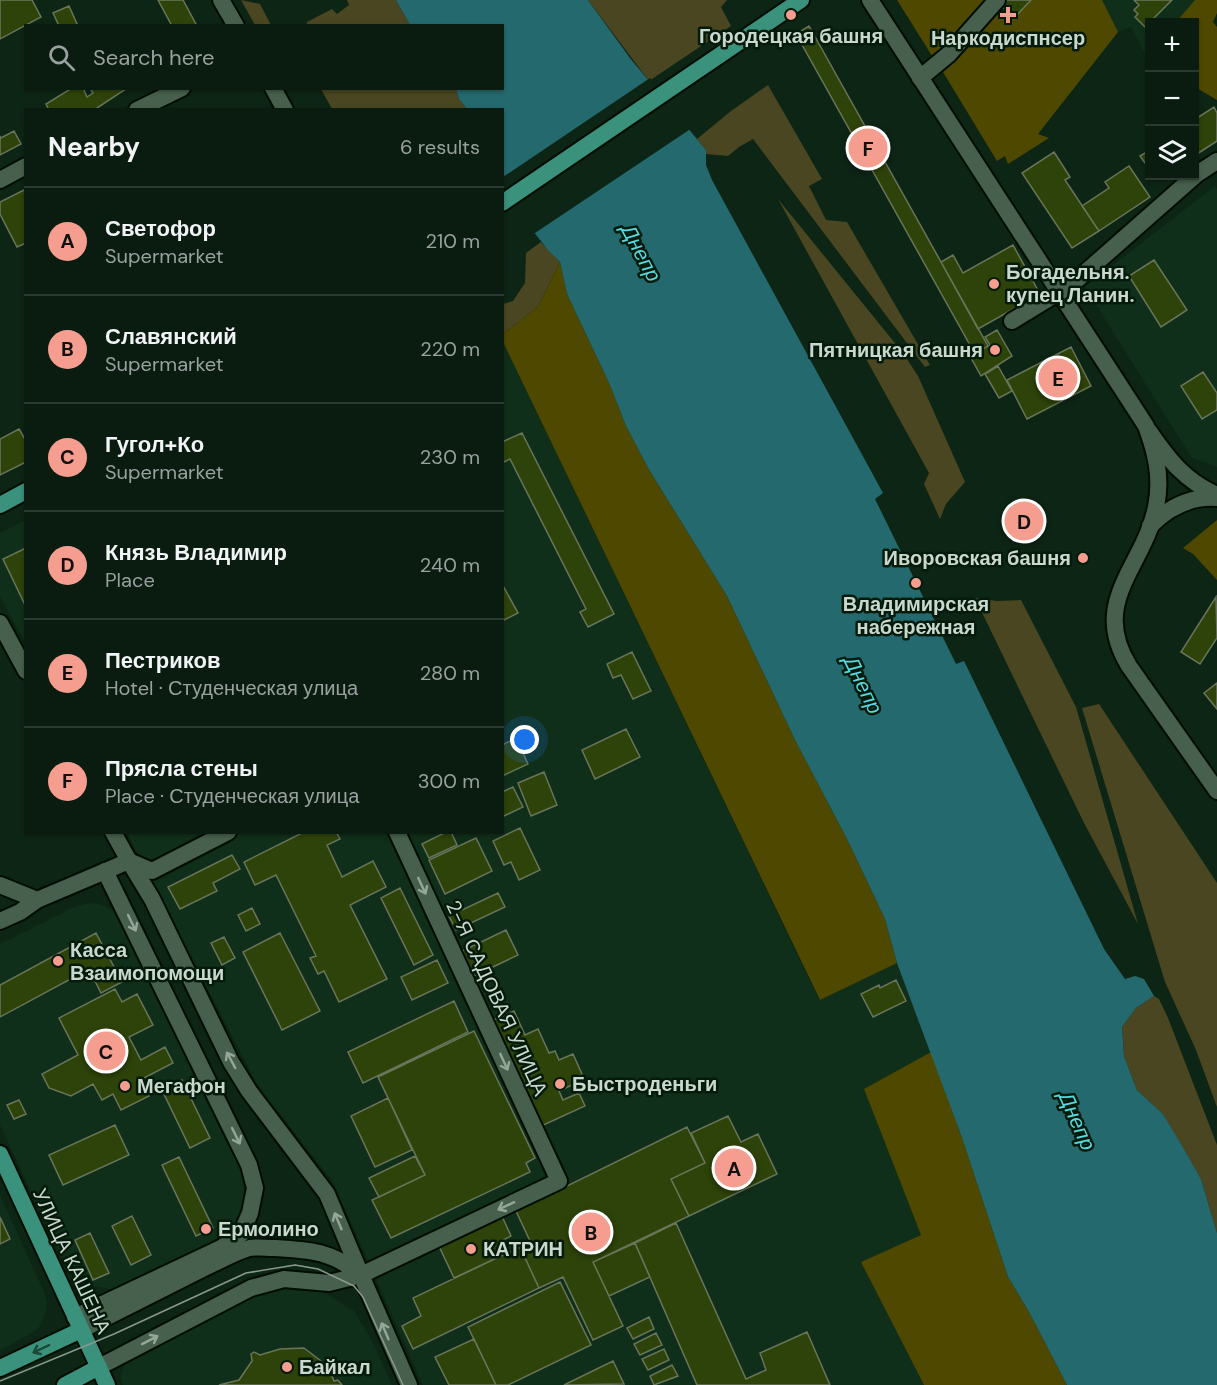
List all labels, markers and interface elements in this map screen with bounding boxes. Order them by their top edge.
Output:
marker: Наркодиспнсер [999,6,1017,24]
marker: Городецкая башня [784,8,798,22]
map controls [1145,18,1199,180]
button: + [1145,18,1199,72]
place label: Городецкая башня [699,23,883,49]
search box [24,24,504,90]
place label: Наркодиспнсер [931,25,1085,51]
icon: search [45,41,78,74]
text: Search here [93,43,214,72]
button: − [1145,72,1199,126]
pin: F [848,126,888,170]
button: layers [1145,126,1199,180]
text: Nearby [48,130,140,164]
text: 6 results [400,134,480,160]
text: Светофор [105,214,216,243]
water label: Днепр [613,218,668,287]
text: A [60,228,75,254]
text: 210 m [425,228,480,254]
text: Supermarket [105,243,224,269]
place label: Богадельня. купец Ланин. [1006,259,1134,308]
marker: Богадельня. купец Ланин. [987,277,1001,291]
text: Славянский [105,322,237,351]
text: B [61,336,74,362]
text: 220 m [420,336,480,362]
place label: Пятницкая башня [809,337,983,363]
marker: Пятницкая башня [988,343,1002,357]
text: Supermarket [105,351,224,377]
pin: E [1038,356,1078,400]
text: Гугол+Ко [105,430,204,459]
text: C [60,444,75,470]
text: 230 m [420,444,480,470]
text: Supermarket [105,459,224,485]
pin: D [1004,498,1044,544]
text: Князь Владимир [105,538,287,567]
place label: Иворовская башня [884,545,1071,571]
marker: Иворовская башня [1076,551,1090,565]
text: D [60,552,75,578]
text: 240 m [420,552,480,578]
text: Place [105,567,155,593]
marker: Владимирская набережная [909,576,923,590]
place label: Владимирская набережная [843,591,989,640]
text: Пестриков [105,646,220,675]
water label: Днепр [836,650,889,719]
text: E [62,660,73,686]
text: 280 m [420,660,480,686]
text: Hotel · Студенческая улица [105,675,358,701]
your location [510,725,539,754]
text: Прясла стены [105,754,258,783]
text: F [62,768,73,794]
text: 300 m [418,768,480,794]
text: Place · Студенческая улица [105,783,359,809]
one-way arrow [417,876,428,894]
street label: 2-Я САДОВАЯ УЛИЦА [440,896,554,1100]
one-way arrow [127,914,139,932]
place label: Касса Взаимопомощи [70,937,224,986]
marker: Касса Взаимопомощи [51,954,65,968]
pin: C [86,1028,126,1074]
one-way arrow [224,1051,236,1069]
one-way arrow [499,1053,510,1071]
place label: Быстроденьги [572,1071,717,1097]
place label: Мегафон [137,1073,226,1099]
marker: Быстроденьги [553,1077,567,1091]
marker: Мегафон [118,1079,132,1093]
water label: Днепр [1051,1085,1102,1155]
one-way arrow [230,1127,242,1145]
pin: A [714,1146,754,1190]
street label: УЛИЦА КАШЕНА [27,1184,117,1338]
one-way arrow [498,1201,516,1213]
pin: B [572,1210,610,1254]
one-way arrow [332,1213,343,1231]
place label: Ермолино [218,1216,319,1242]
marker: Ермолино [199,1222,213,1236]
place label: КАТРИН [483,1236,563,1262]
marker: КАТРИН [464,1242,478,1256]
one-way arrow [379,1323,391,1341]
one-way arrow [141,1334,159,1345]
one-way arrow [32,1344,50,1355]
place label: Байкал [299,1354,371,1380]
marker: Байкал [280,1360,294,1374]

